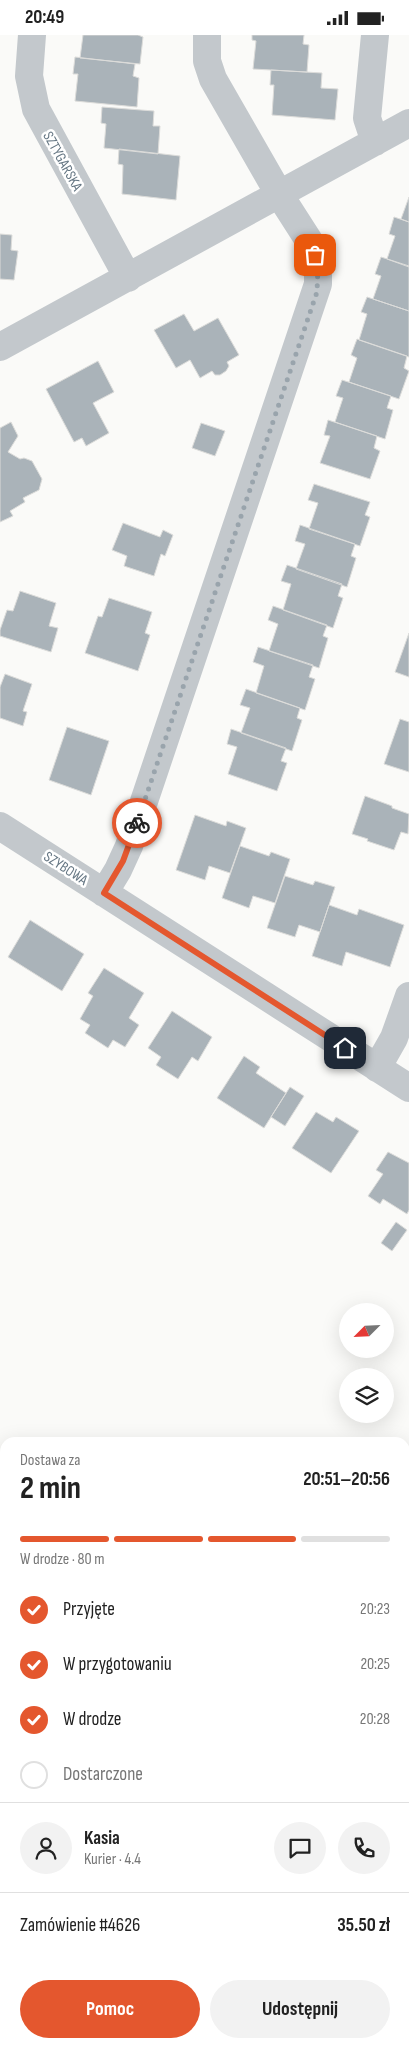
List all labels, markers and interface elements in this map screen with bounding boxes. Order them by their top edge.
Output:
text: 20:49 [25,6,64,29]
street label: SZTYGARSKA [38,128,87,195]
pin [294,234,336,276]
icon: bag [301,241,329,269]
courier [112,798,162,848]
icon: bike [123,809,151,837]
street label: SZYBOWA [40,847,92,890]
pin [324,1027,366,1069]
icon: home [331,1034,359,1062]
north arrow [339,1303,394,1357]
map controls [339,1303,394,1423]
button: layers [339,1368,394,1423]
text: Dostawa za [20,1451,81,1470]
text: 20:51–20:56 [303,1468,390,1491]
text: 2 min [20,1469,81,1508]
text: W drodze · 80 m [20,1550,104,1569]
icon: check [20,1596,48,1624]
text: Przyjęte [63,1598,115,1621]
text: 20:23 [360,1600,390,1619]
icon: check [20,1651,48,1679]
text: W przygotowaniu [63,1653,172,1676]
text: 20:25 [360,1655,390,1674]
icon: check [20,1706,48,1734]
text: W drodze [63,1708,121,1731]
text: 20:28 [360,1710,390,1729]
text: Dostarczone [63,1763,143,1786]
button: person [20,1822,72,1874]
button: chat [274,1822,326,1874]
button: phone [338,1822,390,1874]
text: Kasia [84,1827,120,1850]
text: Kurier · 4.4 [84,1850,141,1869]
text: Zamówienie #4626 [20,1914,140,1937]
text: 35.50 zł [337,1914,390,1937]
button: Pomoc [20,1980,200,2038]
button: Udostępnij [210,1980,390,2038]

